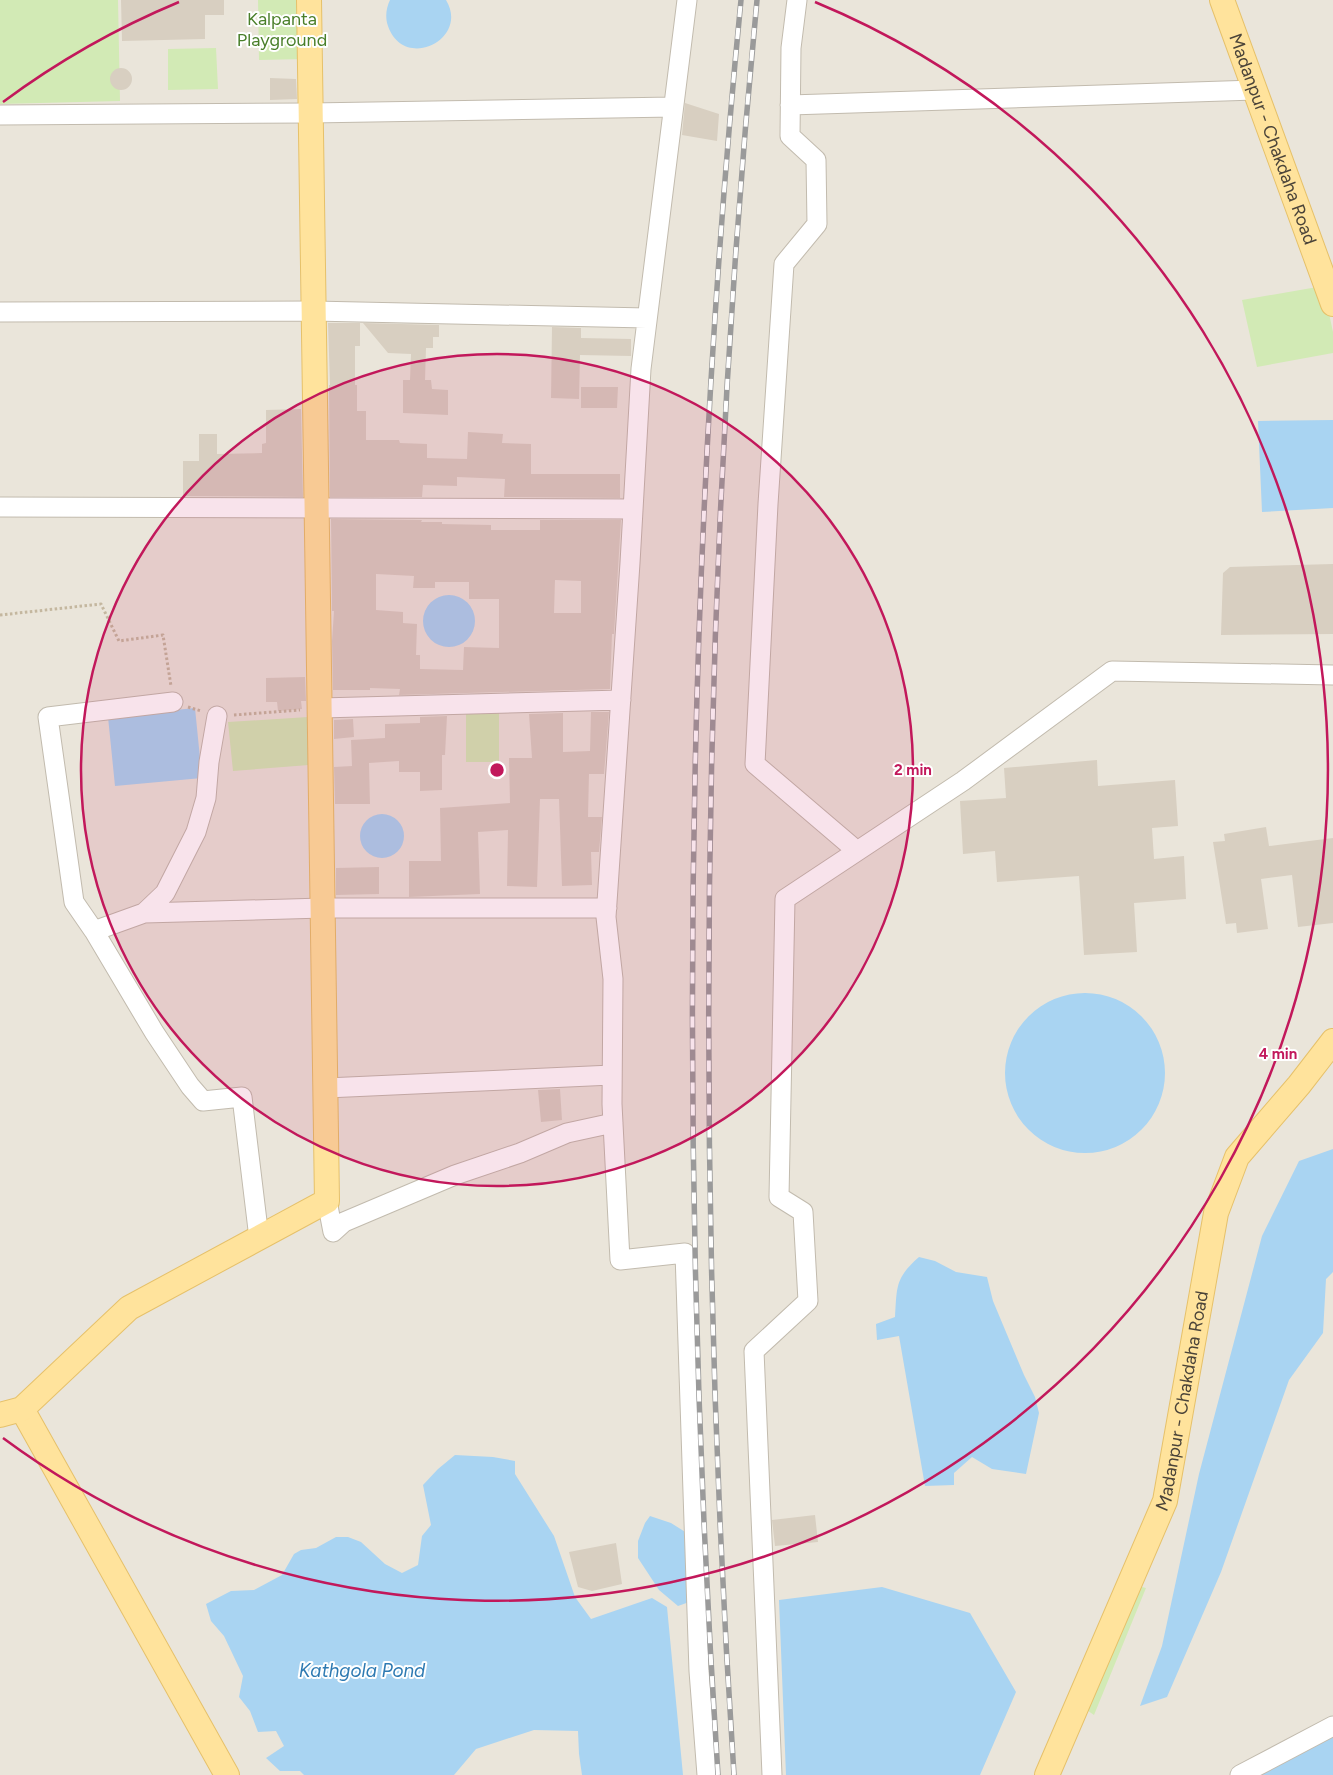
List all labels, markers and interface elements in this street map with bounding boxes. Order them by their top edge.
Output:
park label: Kalpanta Playground [237,8,327,51]
street label: Madanpur - Chakdaha Road [1224,30,1321,248]
centre of rings [488,761,506,779]
text: 2 min [894,761,932,779]
text: 4 min [1259,1045,1297,1063]
street label: Madanpur - Chakdaha Road [1151,1289,1213,1514]
water label: Kathgola Pond [299,1659,426,1682]

